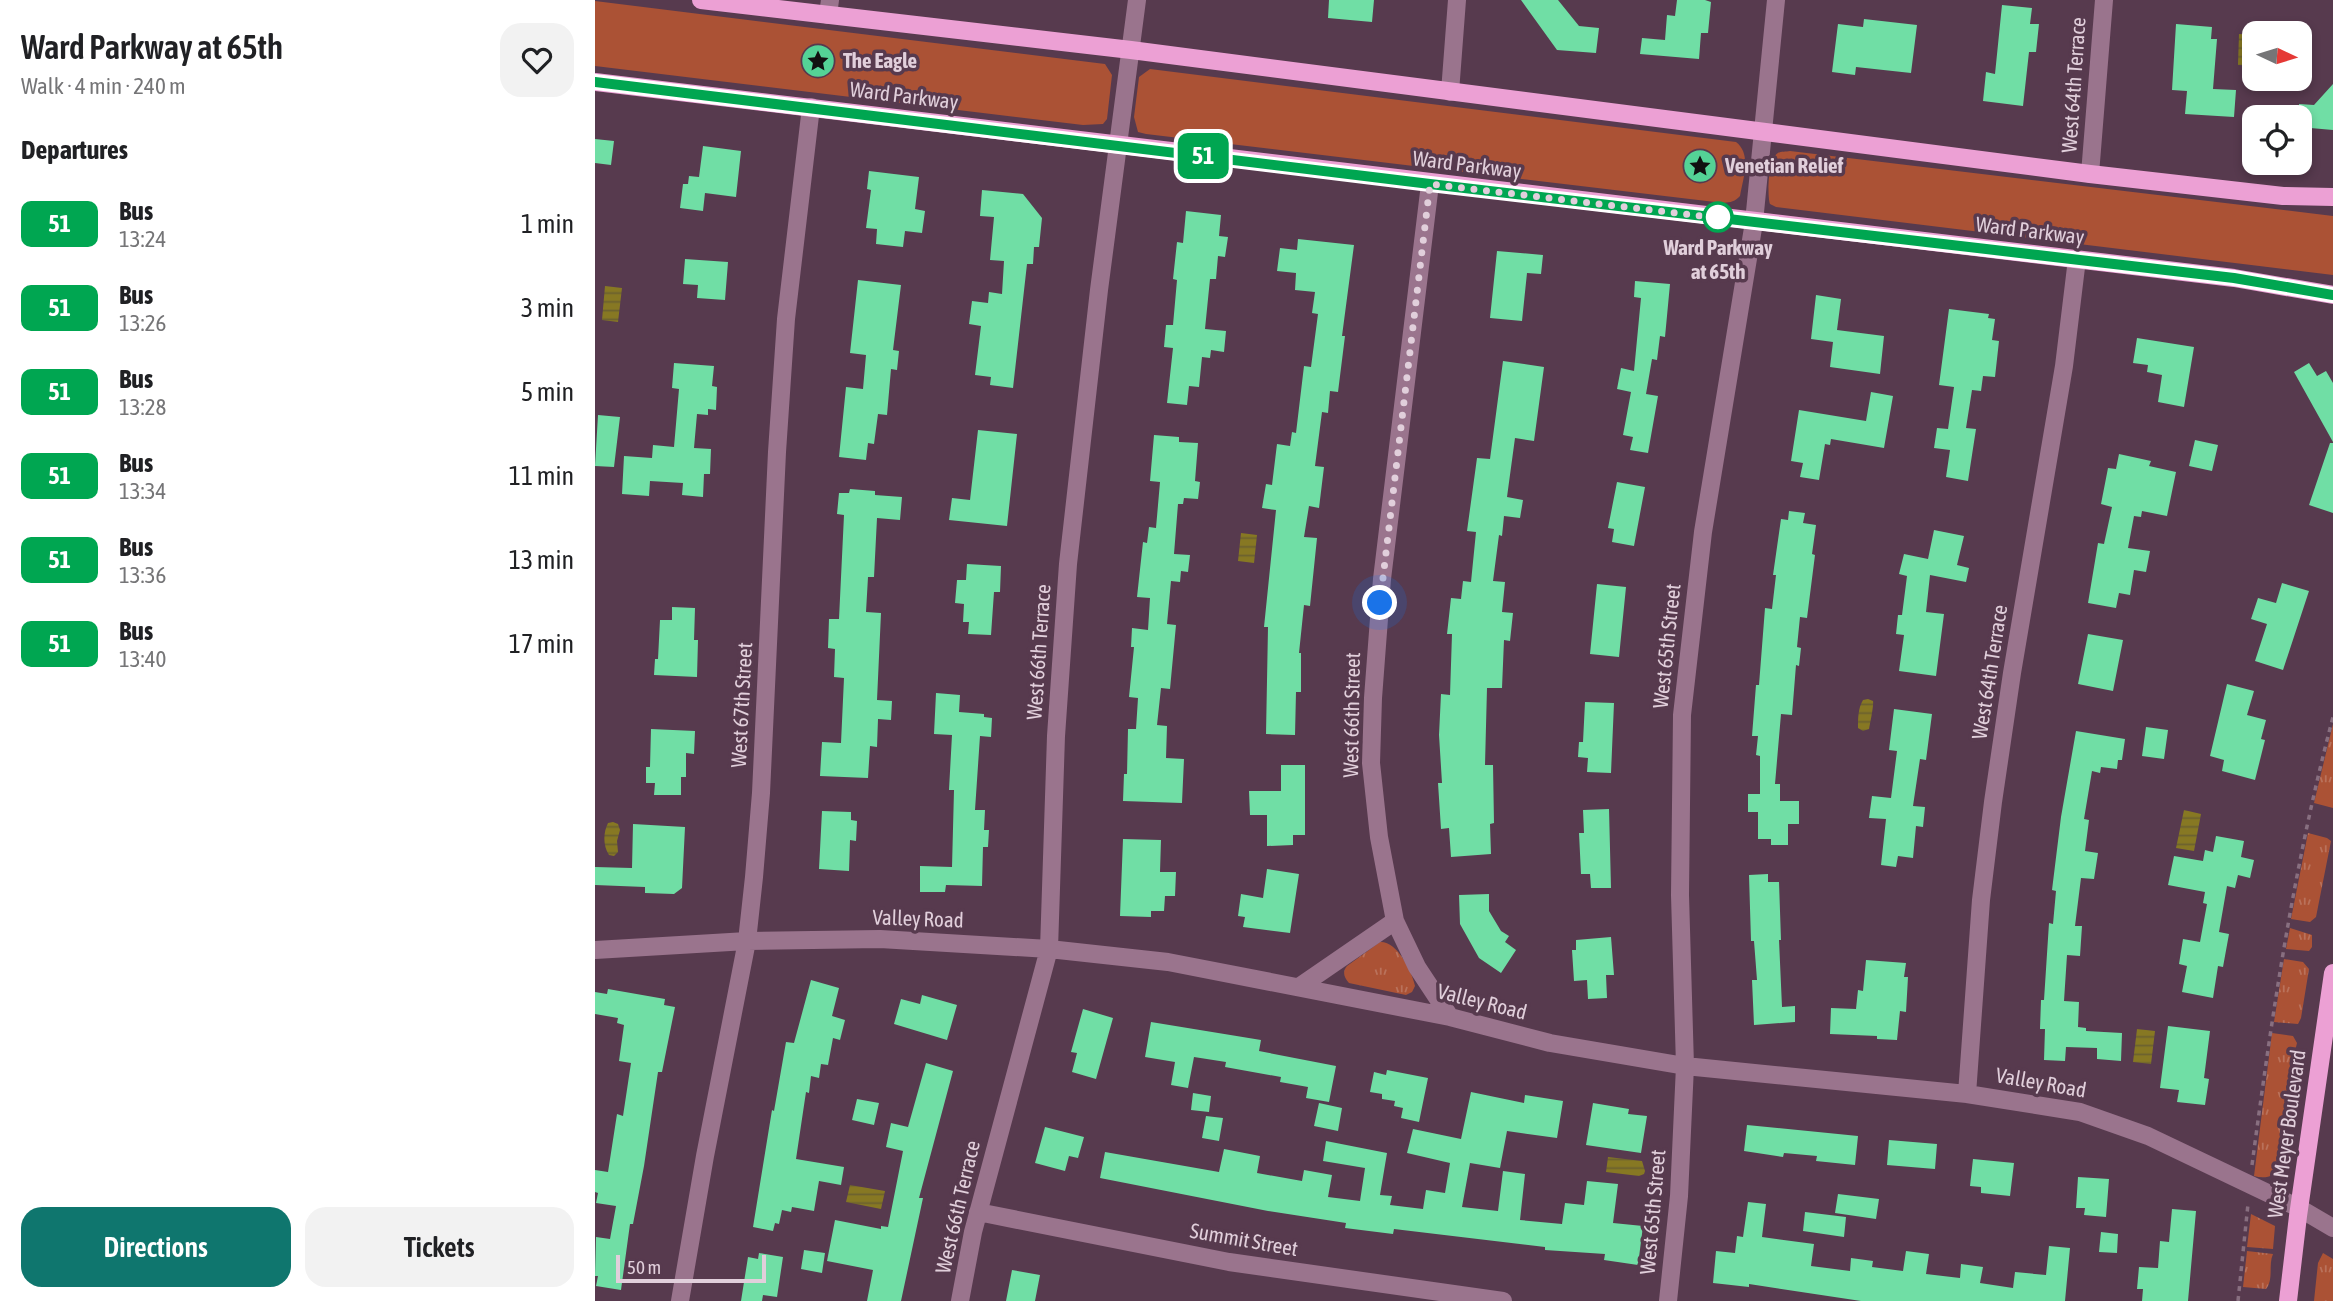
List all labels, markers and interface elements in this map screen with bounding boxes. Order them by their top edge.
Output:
street label: West 64th Terrace [2056,16,2090,154]
north arrow [2242,21,2312,91]
map controls [2242,21,2312,175]
button: heart [500,23,574,97]
text: Ward Parkway at 65th [21,28,283,66]
place icon: The Eagle [799,42,837,80]
place label: The Eagle [843,48,917,72]
text: Walk · 4 min · 240 m [21,73,185,99]
street label: Ward Parkway [848,76,960,114]
button: locate [2242,105,2312,175]
line badge: 51 [1171,133,1235,179]
text: Departures [21,135,128,165]
text: 51 [1192,142,1214,169]
street label: Ward Parkway [1411,145,1523,183]
place icon: Venetian Relief [1681,147,1719,185]
place label: Venetian Relief [1724,153,1844,177]
text: Bus [119,196,153,226]
marker: Ward Parkway at 65th [1703,202,1733,232]
text: 1 min [521,209,574,239]
text: 51 [48,210,71,237]
street label: Ward Parkway [1974,211,2086,249]
text: 13:24 [119,226,166,252]
place label: Ward Parkway at 65th [1662,235,1773,283]
text: Bus [119,280,153,310]
text: 3 min [521,293,574,323]
text: 51 [48,294,71,321]
text: 13:26 [119,310,166,336]
text: Bus [119,364,153,394]
text: 5 min [521,377,574,407]
text: 51 [48,378,71,405]
text: 13:28 [119,394,166,420]
text: Bus [119,448,153,478]
text: 11 min [509,461,574,491]
text: 51 [48,462,71,489]
text: 13:34 [119,478,166,504]
text: Bus [119,532,153,562]
text: 13 min [509,545,574,575]
text: 51 [48,546,71,573]
text: 13:36 [119,562,166,588]
street label: West 65th Street [1648,582,1684,710]
street label: West 66th Terrace [1021,583,1055,721]
your location [1362,585,1397,620]
street label: West 64th Terrace [1967,603,2011,741]
text: Bus [119,616,153,646]
text: 17 min [509,629,574,659]
text: 51 [48,630,71,657]
street label: West 67th Street [726,642,756,768]
text: 13:40 [119,646,166,672]
street label: West 66th Street [1338,652,1364,778]
street label: Valley Road [872,904,964,932]
street label: Valley Road [1435,978,1529,1024]
street label: West Meyer Boulevard [2262,1048,2310,1220]
street label: Valley Road [1994,1062,2088,1102]
street label: West 66th Terrace [930,1138,984,1276]
street label: West 65th Street [1635,1148,1669,1275]
button: Directions [21,1207,291,1287]
button: Tickets [305,1207,574,1287]
street label: Summit Street [1188,1218,1300,1260]
scale bar [616,1252,767,1284]
text: 50 m [627,1256,661,1278]

